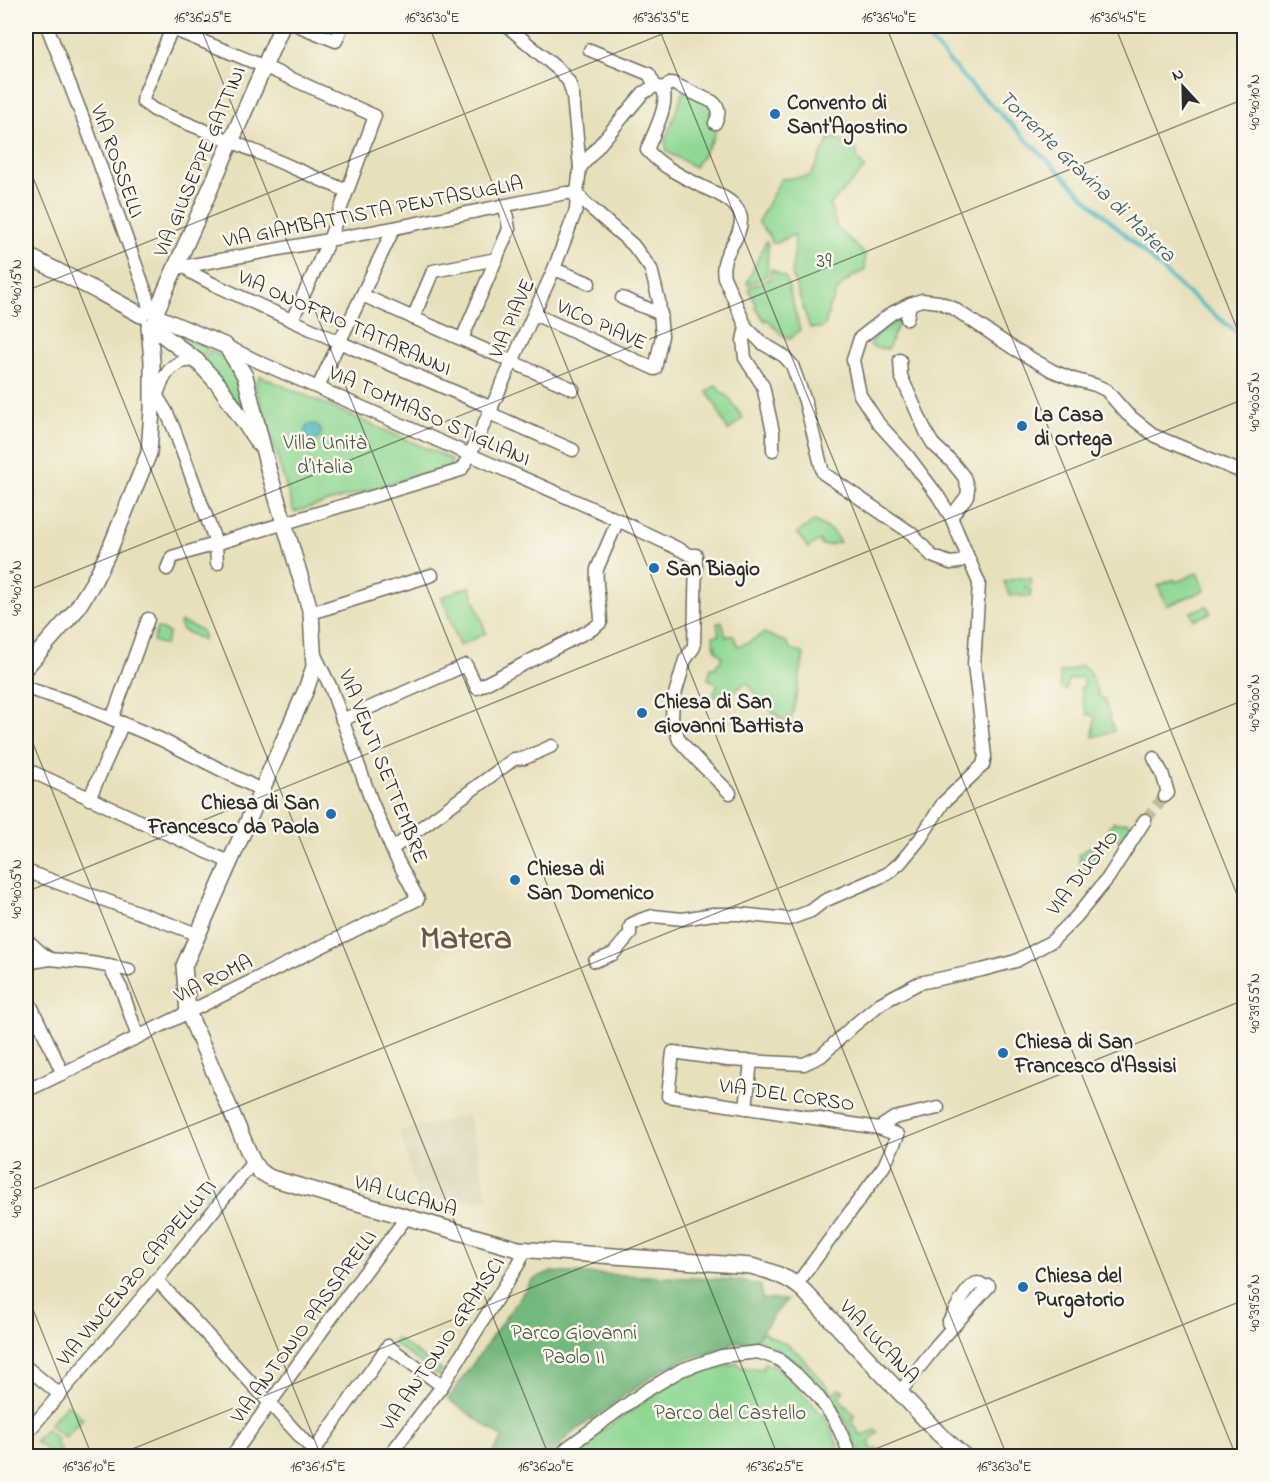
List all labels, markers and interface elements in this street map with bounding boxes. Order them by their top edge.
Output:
text: 16°36'25"E [174,7,232,29]
text: 16°36'30"E [404,7,460,29]
text: 16°36'35"E [632,7,690,29]
text: 16°36'40"E [861,7,917,29]
text: 16°36'45"E [1089,7,1147,29]
north arrow [1153,57,1213,117]
street label: VIA GIUSEPPE GATTINI [147,62,255,263]
text: N [1169,62,1188,88]
text: 40°40'10"N [1244,74,1266,130]
water label: Torrente Gravina di Matera [990,84,1183,272]
place label: Convento di Sant'Agostino [787,89,908,145]
street label: VIA ROSSELLI [81,100,151,223]
marker: Convento di Sant'Agostino [768,107,782,121]
street label: VIA GIAMBATTISTA PENTASUGLIA [220,169,526,257]
park label: 39 [817,247,832,277]
text: 40°40'15"N [6,259,28,317]
street label: VIA ONOFRIO TATARANNI [232,263,456,385]
street label: VIA PIAVE [482,274,544,364]
street label: VICO PIAVE [550,292,651,359]
street label: VIA TOMMASO STIGLIANI [323,358,535,475]
text: 40°40'05"N [1244,372,1266,432]
place label: La Casa di Ortega [1034,401,1112,457]
marker: La Casa di Ortega [1015,419,1029,433]
park label: Villa Unità d’Italia [282,429,367,483]
place label: San Biagio [666,555,760,587]
text: 40°40'10"N [6,560,28,616]
marker: San Biagio [647,561,661,575]
street label: VIA VENTI SETTEMBRE [329,665,435,868]
text: 40°40'00"N [1244,674,1266,732]
place label: Chiesa di San Giovanni Battista [654,688,804,742]
marker: Chiesa di San Giovanni Battista [635,706,649,720]
place label: Chiesa di San Francesco da Paola [147,789,319,843]
marker: Chiesa di San Francesco da Paola [324,807,338,821]
street label: VIA DUOMO [1040,824,1127,923]
place label: Chiesa di San Domenico [527,855,654,909]
text: 40°40'05"N [6,859,28,919]
marker: Chiesa di San Domenico [508,873,522,887]
district label: Matera [420,916,512,964]
street label: VIA ROMA [169,948,258,1012]
text: 40°39'55"N [1244,973,1266,1033]
place label: Chiesa di San Francesco d'Assisi [1014,1028,1177,1082]
marker: Chiesa di San Francesco d'Assisi [996,1046,1010,1060]
street label: VIA DEL CORSO [716,1071,856,1120]
text: 40°40'00"N [6,1160,28,1218]
street label: VIA LUCANA [350,1168,460,1226]
street label: VIA VINCENZO CAPPELLUTI [50,1174,225,1374]
street label: VIA ANTONIO PASSARELLI [224,1224,385,1431]
street label: VIA ANTONIO GRAMSCI [373,1251,513,1438]
place label: Chiesa del Purgatorio [1035,1262,1124,1318]
text: 40°39'50"N [1244,1274,1266,1332]
marker: Chiesa del Purgatorio [1016,1280,1030,1294]
street label: VIA LUCANA [831,1293,926,1391]
park label: Parco Giovanni Paolo II [511,1319,637,1373]
park label: Parco del Castello [654,1399,806,1429]
text: 16°36'10"E [62,1456,116,1478]
text: 16°36'15"E [290,1456,346,1478]
text: 16°36'20"E [518,1456,574,1478]
text: 16°36'25"E [746,1456,804,1478]
text: 16°36'30"E [976,1456,1032,1478]

